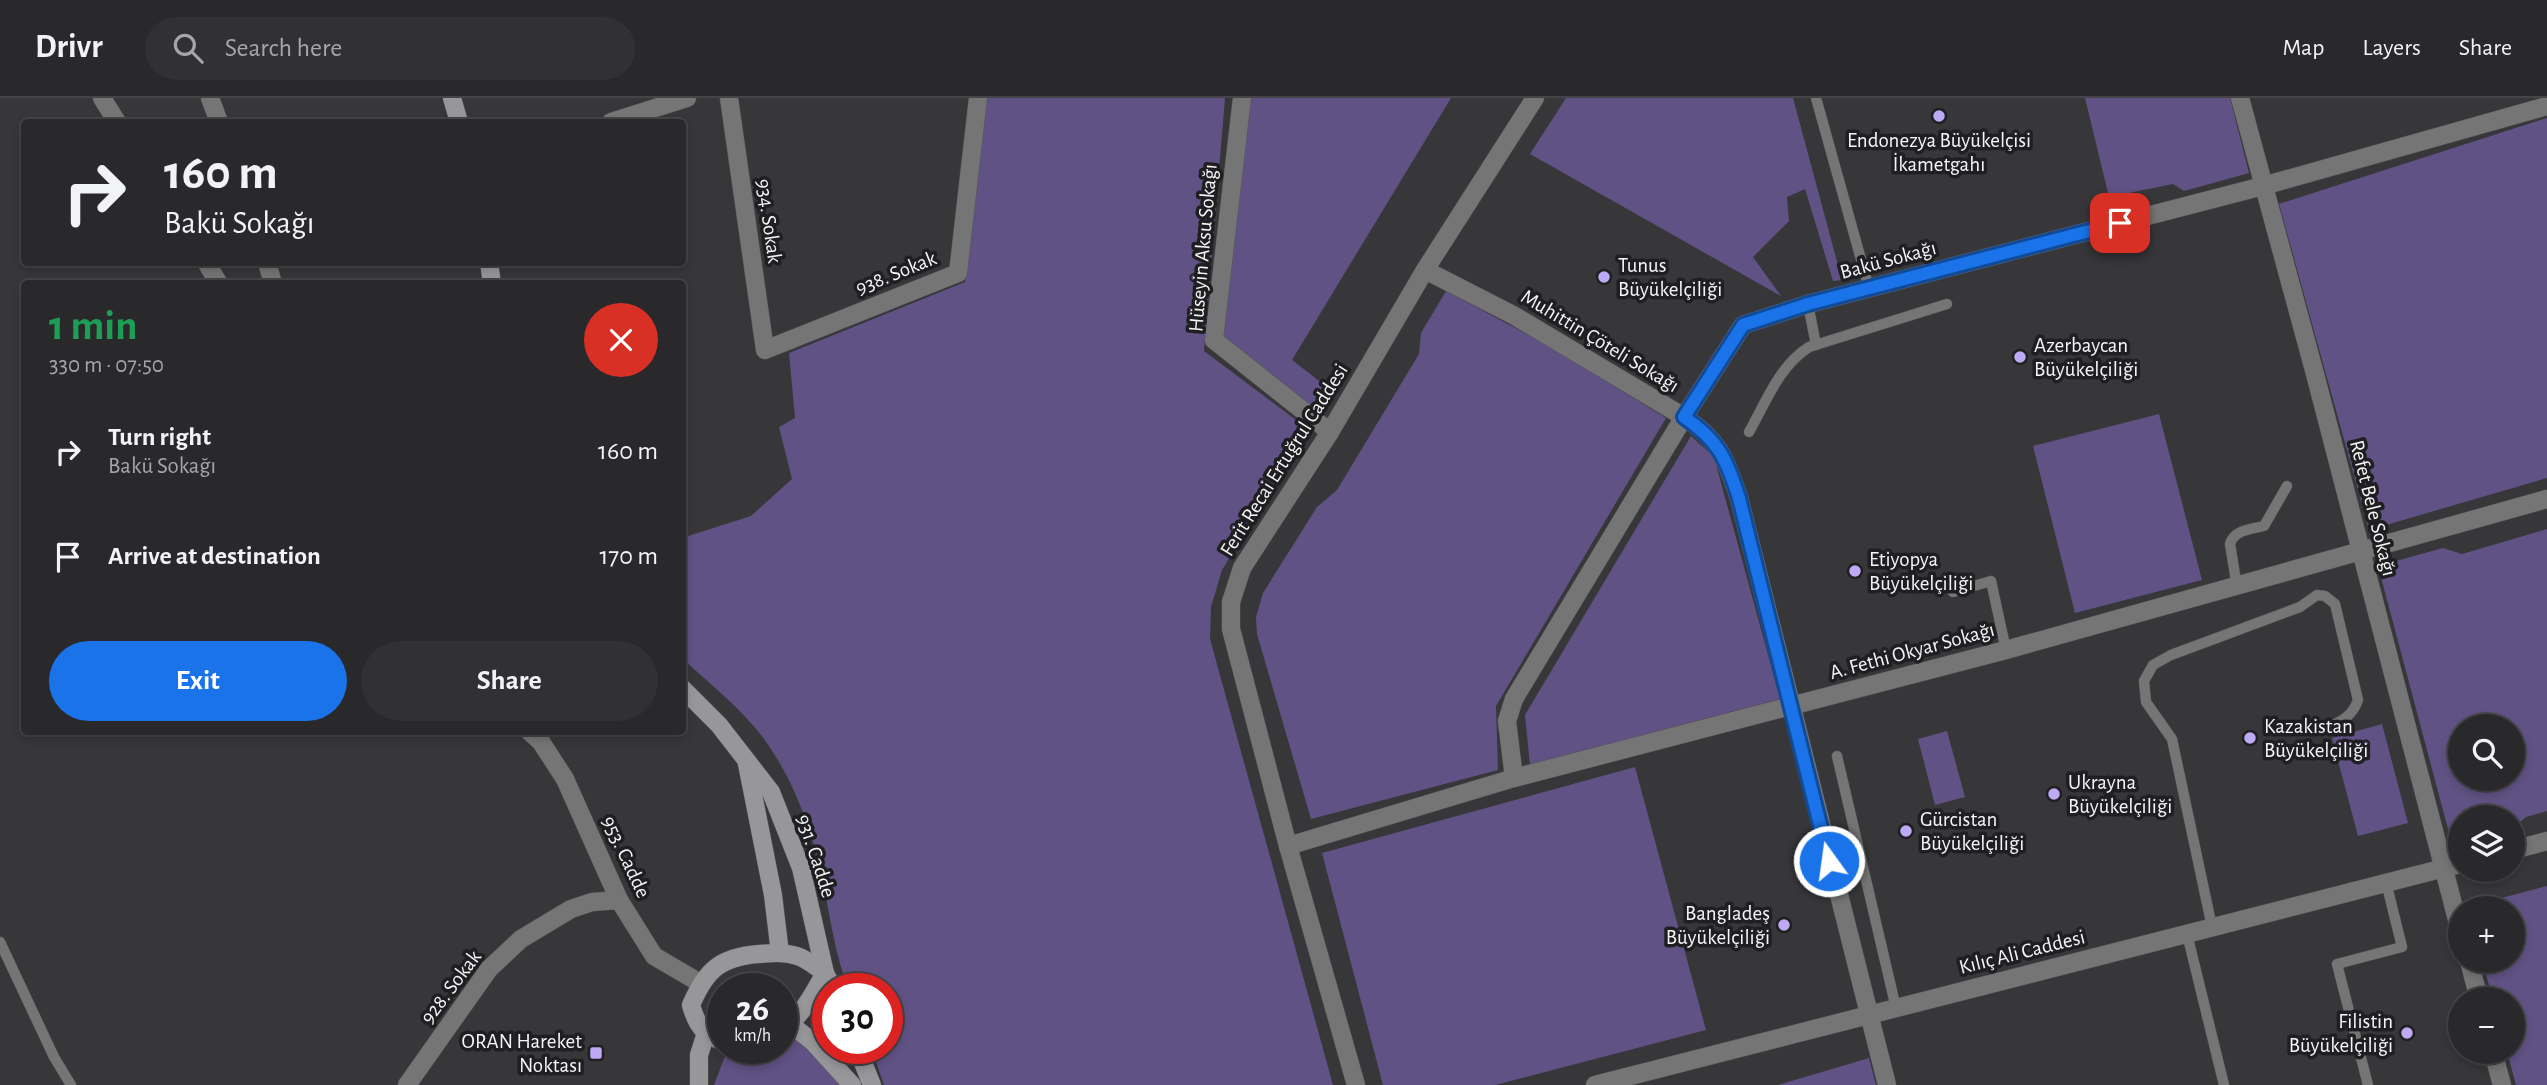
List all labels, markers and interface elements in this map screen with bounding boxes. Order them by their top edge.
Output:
search box [145,17,635,80]
icon: search [169,29,207,67]
text: Drivr [35,31,103,64]
text: Search here [225,35,342,61]
text: Map [2282,36,2324,60]
text: Layers [2362,36,2421,60]
text: Share [2459,36,2512,60]
marker: Endonezya Büyükelçisi İkametgahı [1931,108,1947,124]
place label: Endonezya Büyükelçisi İkametgahı [1847,130,2031,175]
icon: right [49,147,140,238]
text: 160 m [164,149,278,198]
street label: Hüseyin Aksu Sokağı [1185,163,1221,333]
street label: 934. Sokak [753,177,785,265]
pin [2090,193,2150,253]
icon: arrive [2101,204,2139,242]
text: Bakü Sokağı [164,207,314,239]
street label: Bakü Sokağı [1838,237,1938,283]
street label: 938. Sokak [853,247,940,299]
place label: Tunus Büyükelçiliği [1618,255,1722,300]
marker: Tunus Büyükelçiliği [1596,269,1612,285]
street label: Muhittin Çöteli Sokağı [1517,286,1683,396]
button: close [584,303,658,377]
text: 1 min [49,305,138,347]
place label: Azerbaycan Büyükelçiliği [2034,335,2138,380]
marker: Azerbaycan Büyükelçiliği [2012,349,2028,365]
text: 330 m · 07:50 [49,354,164,377]
street label: Ferit Recai Ertuğrul Caddesi [1216,360,1352,560]
text: Turn right [108,424,211,450]
icon: right [49,433,87,471]
text: 160 m [598,438,658,464]
street label: Refet Bele Sokağı [2346,438,2400,578]
text: Bakü Sokağı [108,455,216,478]
icon: arrive [49,538,87,576]
text: Arrive at destination [108,543,321,569]
text: 170 m [599,543,658,569]
place label: Etiyopya Büyükelçiliği [1869,549,1973,594]
marker: Etiyopya Büyükelçiliği [1847,563,1863,579]
street label: A. Fethi Okyar Sokağı [1827,619,1997,683]
button: Exit [49,641,347,721]
button: Share [361,641,658,721]
map controls [2448,714,2525,1064]
button: search [2448,714,2525,791]
place label: Kazakistan Büyükelçiliği [2264,716,2368,761]
marker: Kazakistan Büyükelçiliği [2242,730,2258,746]
place label: Ukrayna Büyükelçiliği [2068,772,2172,817]
marker: Ukrayna Büyükelçiliği [2046,786,2062,802]
button: layers [2448,805,2525,882]
place label: Gürcistan Büyükelçiliği [1920,809,2024,854]
street label: 931. Cadde [793,812,839,900]
street label: 953. Cadde [598,813,654,901]
marker: Gürcistan Büyükelçiliği [1898,823,1914,839]
position arrow [1792,824,1866,898]
button: + [2448,896,2525,973]
place label: Bangladeş Büyükelçiliği [1666,903,1770,948]
marker: Bangladeş Büyükelçiliği [1776,917,1792,933]
street label: Kılıç Ali Caddesi [1957,926,2087,978]
street label: 928. Sokak [417,946,485,1028]
speed limit sign: 30 [812,973,903,1064]
button: − [2448,987,2525,1064]
text: 26 [736,992,769,1027]
place label: Filistin Büyükelçiliği [2289,1011,2393,1056]
marker: Filistin Büyükelçiliği [2399,1025,2415,1041]
text: km/h [734,1027,771,1045]
place label: ORAN Hareket Noktası [462,1031,582,1076]
marker: ORAN Hareket Noktası [588,1045,604,1061]

